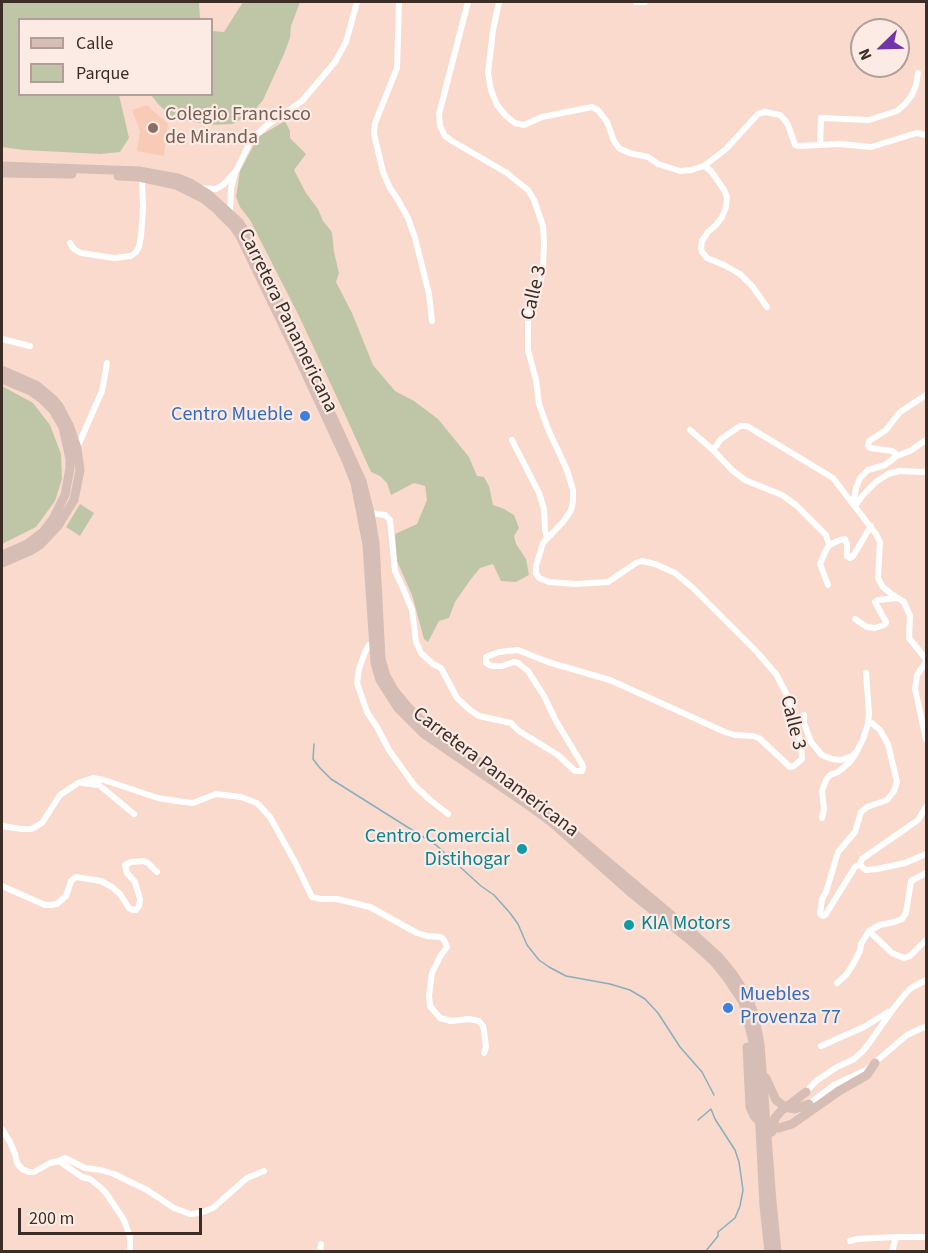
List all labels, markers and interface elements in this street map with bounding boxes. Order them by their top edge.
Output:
legend [18,18,213,96]
north arrow [850,18,910,78]
text: Calle [76,31,113,56]
text: N [853,45,877,63]
text: Parque [76,61,129,86]
place label: Colegio Francisco de Miranda [165,104,311,151]
marker: Colegio Francisco de Miranda [146,121,160,135]
street label: Carretera Panamericana [232,225,342,417]
street label: Calle 3 [517,263,553,323]
place label: Centro Mueble [171,404,293,428]
marker: Centro Mueble [298,409,312,423]
street label: Calle 3 [774,693,810,753]
street label: Carretera Panamericana [407,703,583,843]
place label: Centro Comercial Distihogar [365,826,510,873]
marker: Centro Comercial Distihogar [515,842,529,856]
place label: KIA Motors [641,913,730,937]
marker: KIA Motors [622,918,636,932]
place label: Muebles Provenza 77 [740,984,841,1031]
marker: Muebles Provenza 77 [721,1001,735,1015]
scale bar [21,1196,206,1234]
text: 200 m [29,1206,74,1231]

